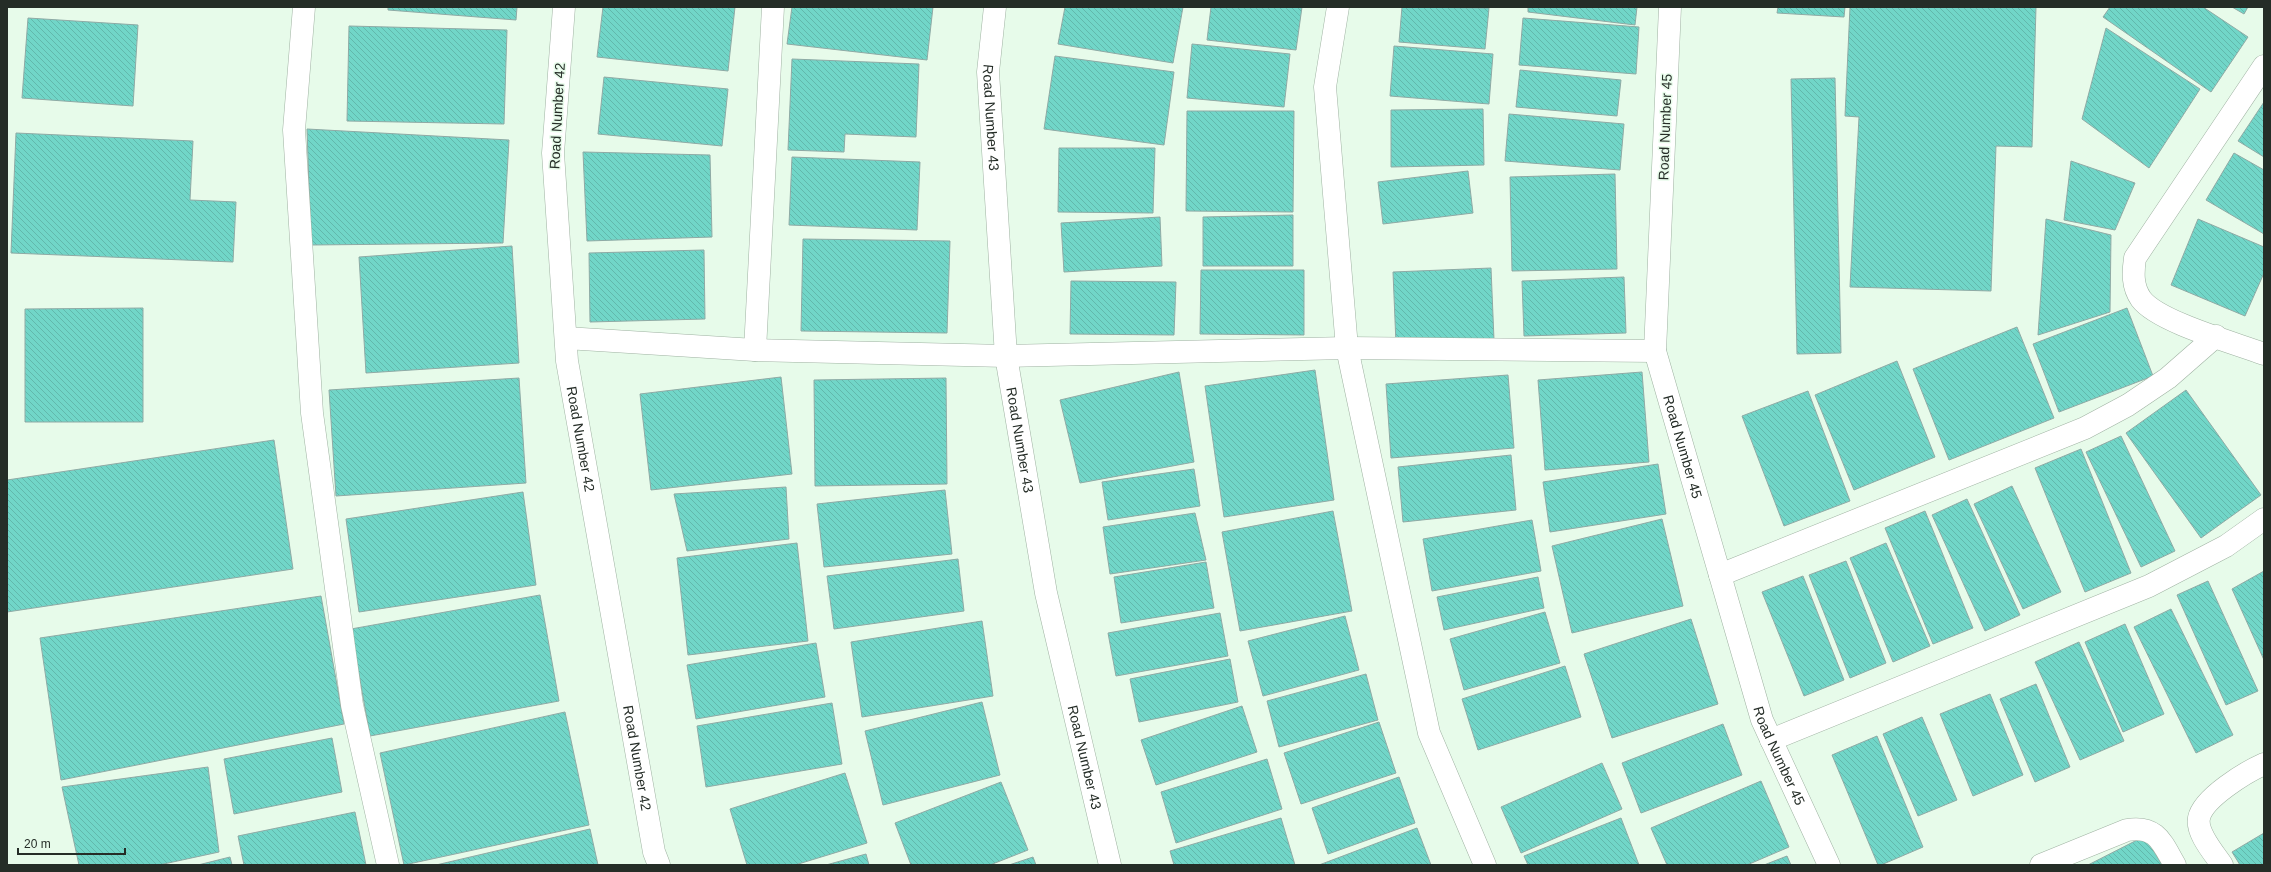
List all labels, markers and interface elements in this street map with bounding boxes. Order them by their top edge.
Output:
street label: Road Number 42 [546,62,568,170]
street label: Road Number 43 [980,63,1002,172]
street label: Road Number 45 [1655,73,1675,181]
street label: Road Number 42 [564,385,598,493]
street label: Road Number 43 [1003,386,1037,494]
street label: Road Number 45 [1660,393,1705,500]
street label: Road Number 43 [1065,703,1105,811]
street label: Road Number 42 [620,704,655,812]
street label: Road Number 45 [1750,704,1808,808]
scale bar [18,830,125,856]
text: 20 m [24,837,51,851]

